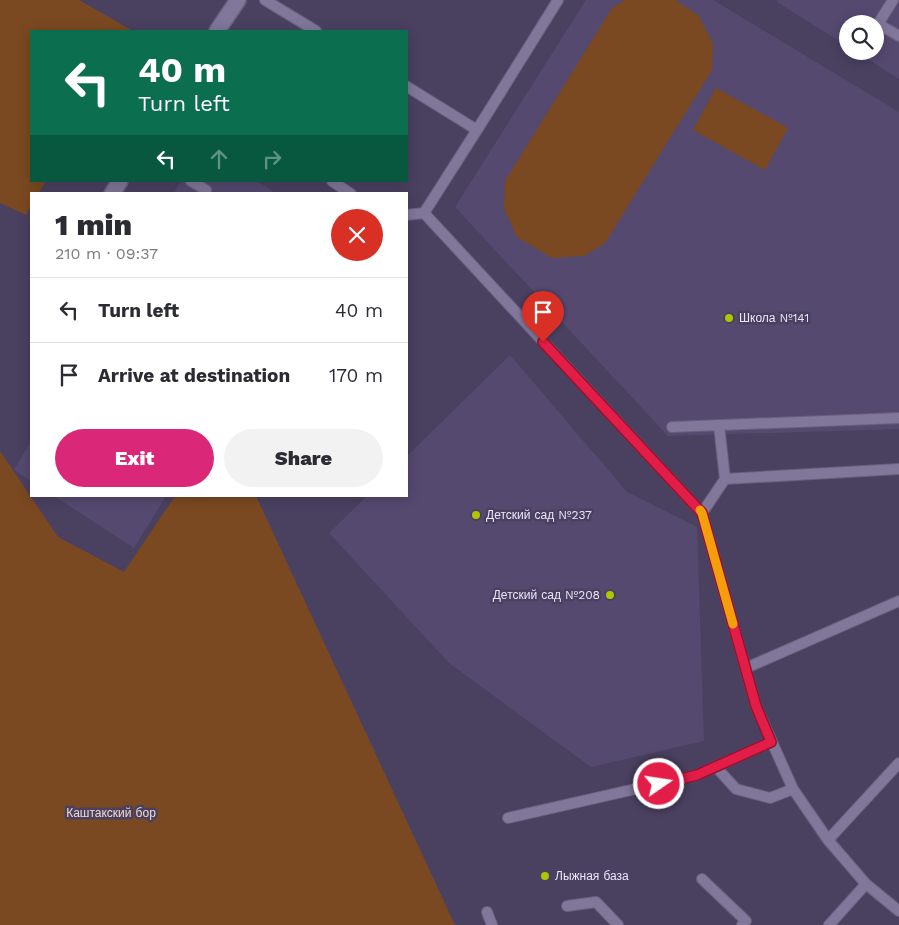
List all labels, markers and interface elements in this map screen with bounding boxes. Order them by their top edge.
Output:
map controls [839,15,884,60]
button: search [839,15,884,60]
text: 40 m [138,49,226,91]
icon: left [55,50,120,115]
text: Turn left [138,91,230,116]
icon: left [152,145,180,173]
icon: ahead [205,145,233,173]
icon: right [258,145,286,173]
text: 1 min [55,207,132,242]
button: close [331,209,383,261]
text: 210 m · 09:37 [55,244,158,263]
pin [522,291,564,342]
icon: left [55,296,83,324]
icon: arrive [529,298,557,326]
text: Turn left [98,299,179,322]
text: 40 m [335,299,383,322]
place label: Школа №141 [739,311,809,325]
marker: Школа №141 [723,312,735,324]
icon: arrive [55,361,83,389]
text: Arrive at destination [98,364,290,387]
text: 170 m [329,364,383,387]
button: Exit [55,429,214,487]
button: Share [224,429,383,487]
place label: Детский сад №237 [486,508,592,522]
marker: Детский сад №237 [470,509,482,521]
place label: Детский сад №208 [493,588,600,602]
marker: Детский сад №208 [604,589,616,601]
position arrow [632,757,684,809]
park label: Каштакский бор [66,806,156,820]
place label: Лыжная база [555,869,629,883]
marker: Лыжная база [539,870,551,882]

